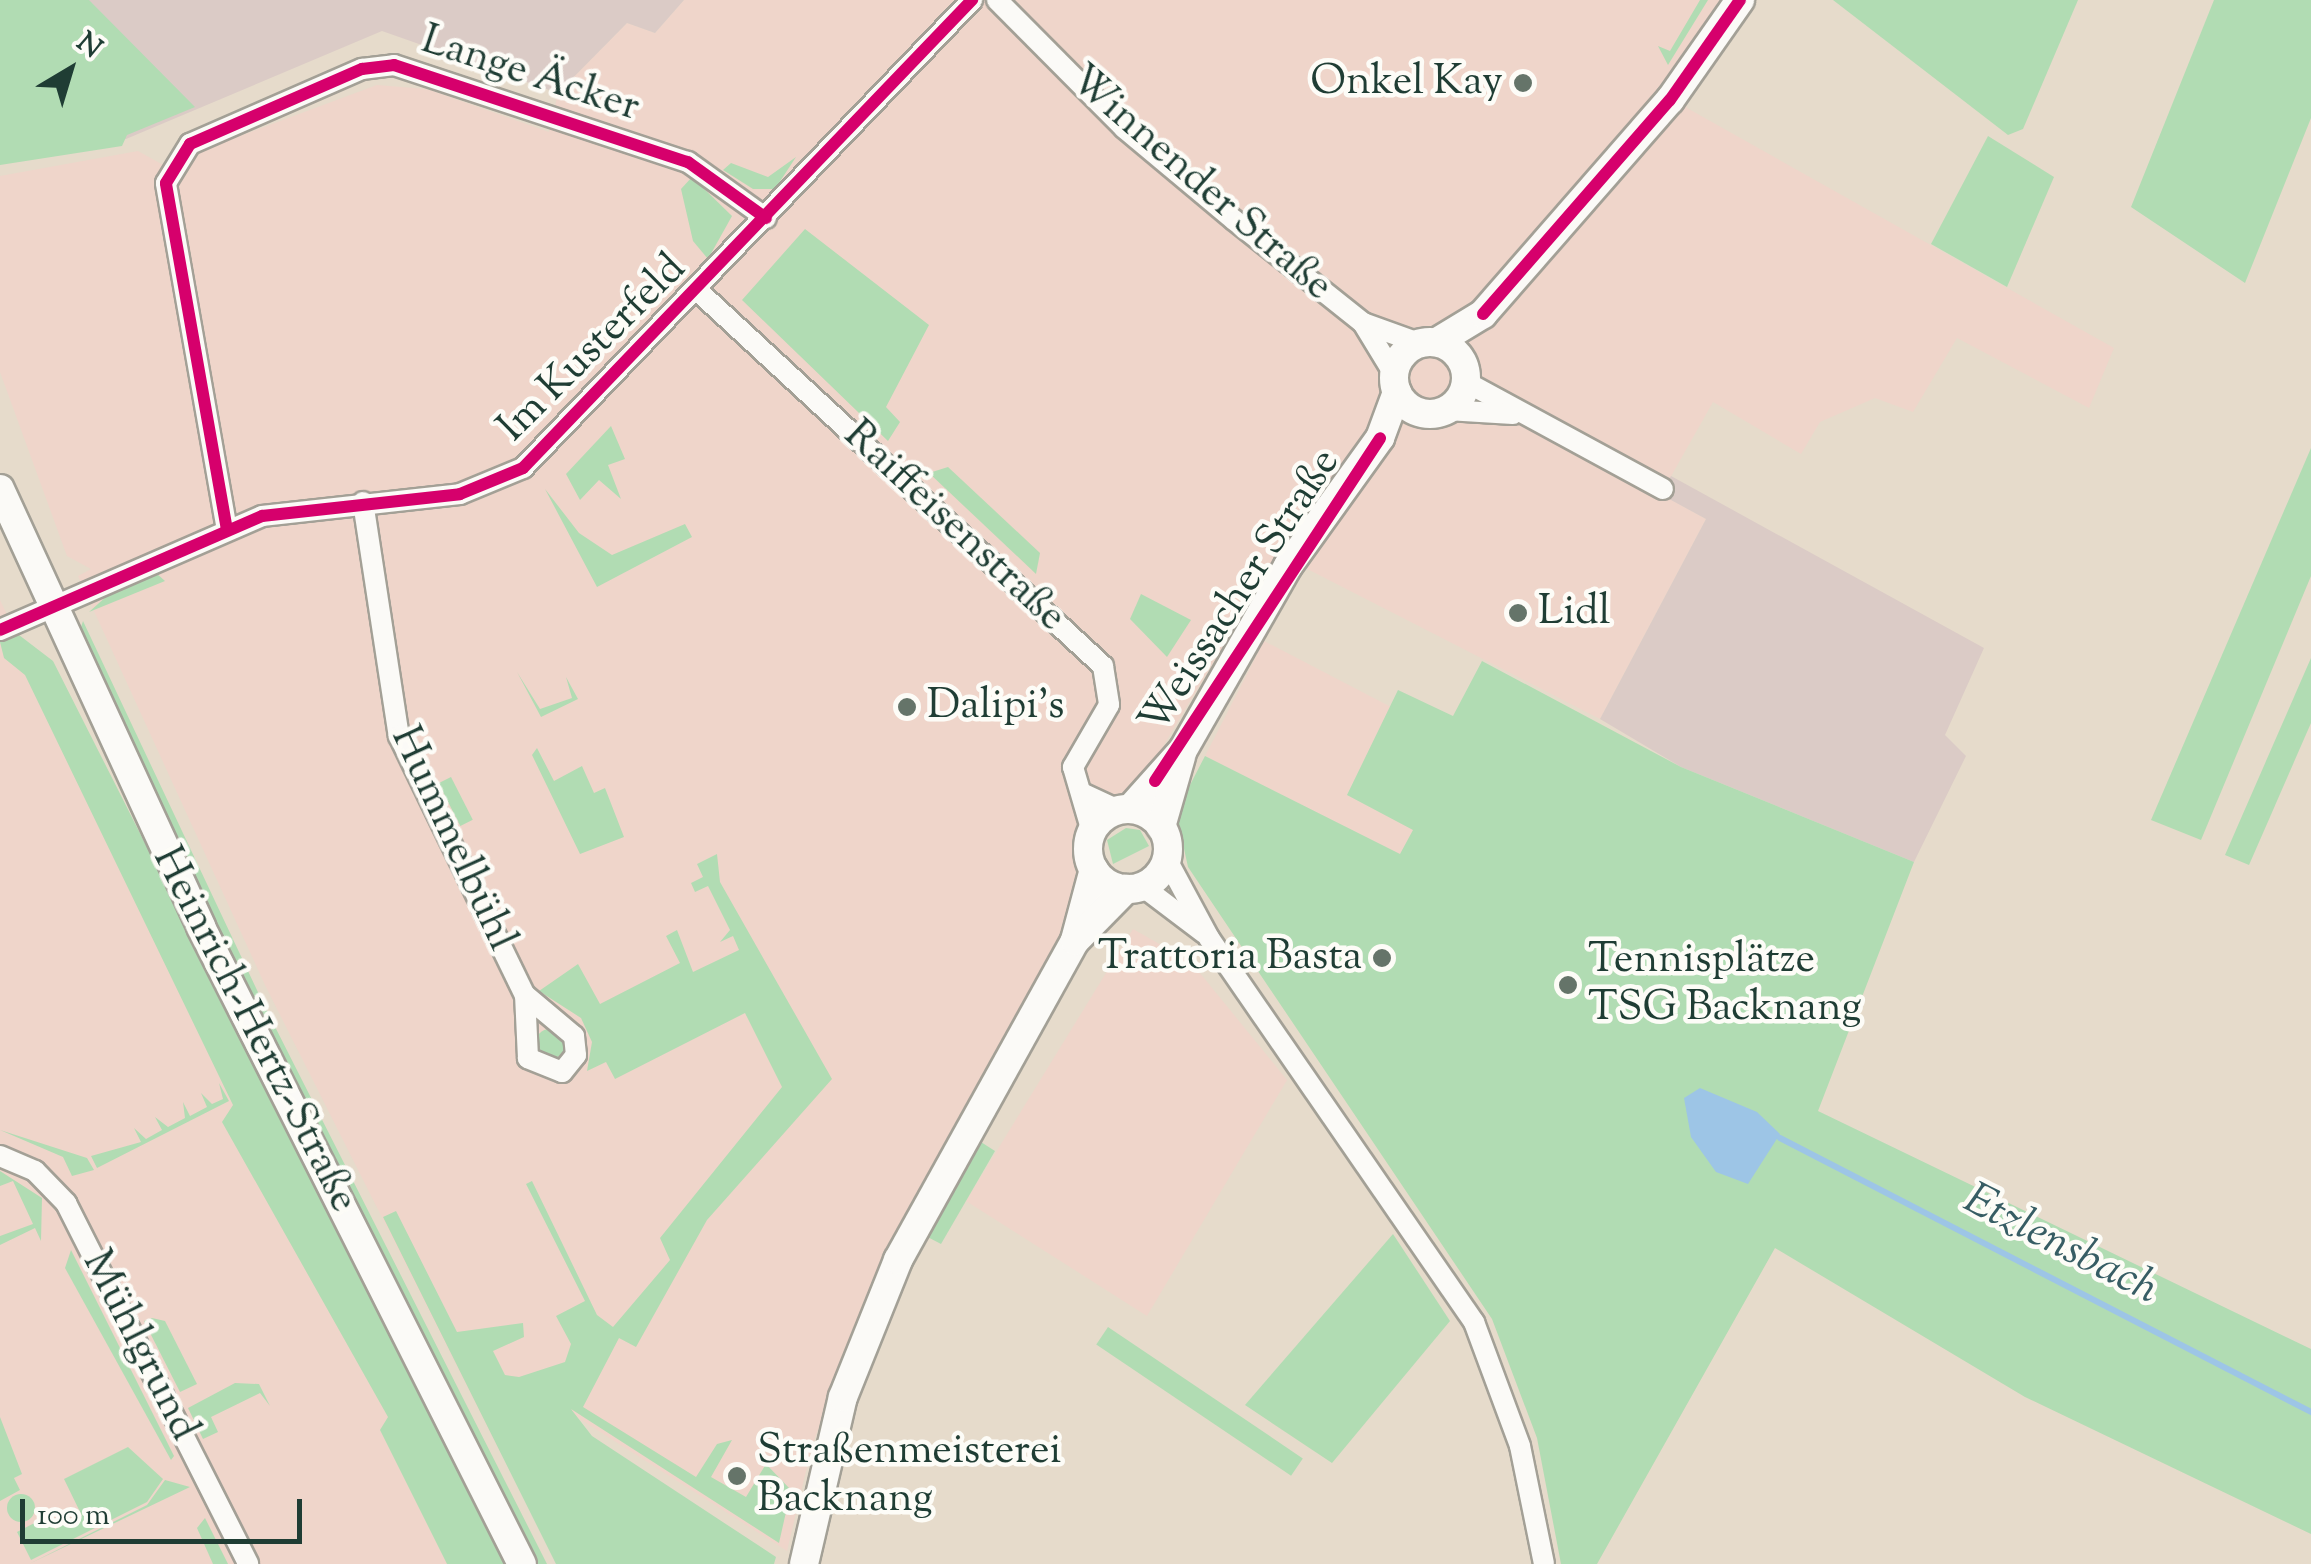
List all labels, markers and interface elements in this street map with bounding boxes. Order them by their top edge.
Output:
street label: Lange Äcker [415,16,645,134]
north arrow [20,20,120,120]
text: N [67,24,110,69]
street label: Winnender Straße [1058,56,1342,312]
place label: Onkel Kay [1310,58,1503,108]
marker: Onkel Kay [1512,72,1534,94]
street label: Im Kusterfeld [489,245,697,453]
street label: Raiffeisenstraße [832,411,1076,643]
street label: Weissacher Straße [1130,440,1352,744]
place label: Lidl [1538,588,1610,638]
marker: Lidl [1507,602,1529,624]
place label: Dalipi's [927,682,1064,732]
marker: Dalipi's [896,696,918,718]
street label: Hummelbühl [378,719,526,959]
street label: Heinrich-Hertz-Straße [140,839,368,1221]
place label: Trattoria Basta [1098,933,1362,983]
place label: Tennisplätze TSG Backnang [1588,936,1862,1034]
marker: Trattoria Basta [1371,947,1393,969]
marker: Tennisplätze TSG Backnang [1557,974,1579,996]
water label: Etzlensbach [1953,1174,2167,1318]
street label: Mühlgrund [70,1242,208,1450]
place label: Straßenmeisterei Backnang [757,1427,1062,1525]
marker: Straßenmeisterei Backnang [726,1465,748,1487]
scale bar [25,1479,308,1541]
text: 100 m [37,1495,110,1538]

